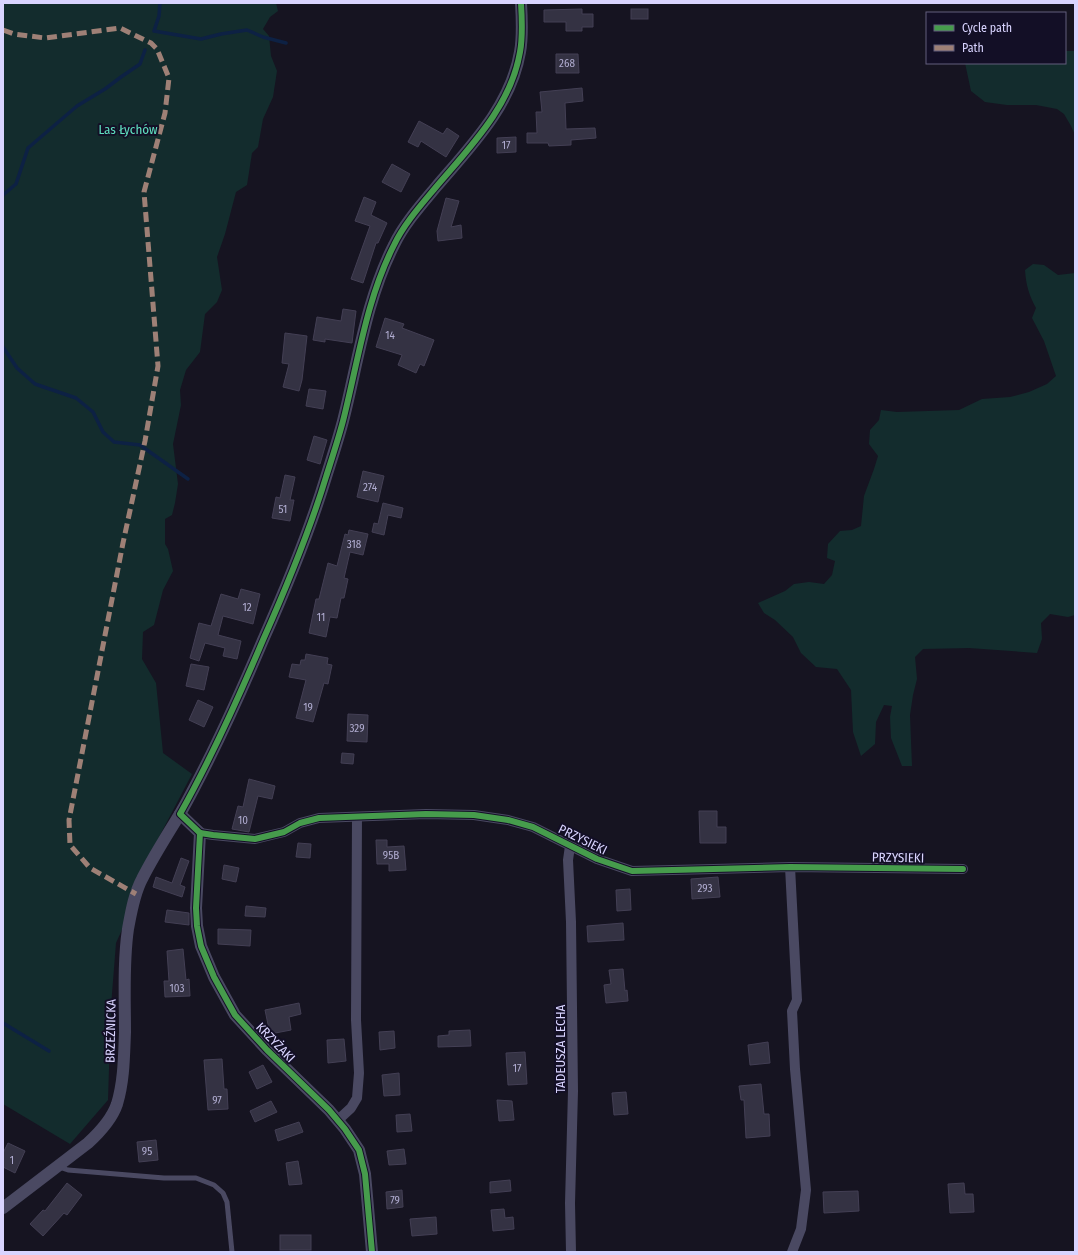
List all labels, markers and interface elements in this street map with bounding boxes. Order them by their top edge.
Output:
legend [926,12,1066,64]
text: Cycle path [962,21,1012,35]
text: Path [962,41,984,55]
house number: 268 [559,57,575,70]
park label: Las Łychów [98,122,158,137]
house number: 17 [502,139,511,152]
house number: 14 [385,329,395,342]
house number: 274 [363,481,378,494]
house number: 51 [279,503,287,516]
house number: 318 [347,538,362,551]
house number: 12 [242,601,252,614]
house number: 11 [317,611,325,624]
house number: 19 [303,701,313,714]
house number: 329 [350,722,365,735]
house number: 10 [238,814,248,827]
street label: PRZYSIEKI [556,821,610,858]
house number: 95B [383,849,399,862]
street label: PRZYSIEKI [872,850,924,865]
house number: 293 [698,882,712,895]
house number: 103 [170,982,184,995]
street label: BRZEŹNICKA [102,999,119,1063]
street label: TADEUSZA LECHA [553,1004,568,1093]
street label: KRZYŻAKI [253,1019,298,1065]
house number: 17 [513,1062,522,1075]
house number: 97 [212,1094,222,1107]
house number: 95 [142,1145,152,1158]
house number: 1 [10,1154,14,1167]
house number: 79 [390,1194,400,1207]

